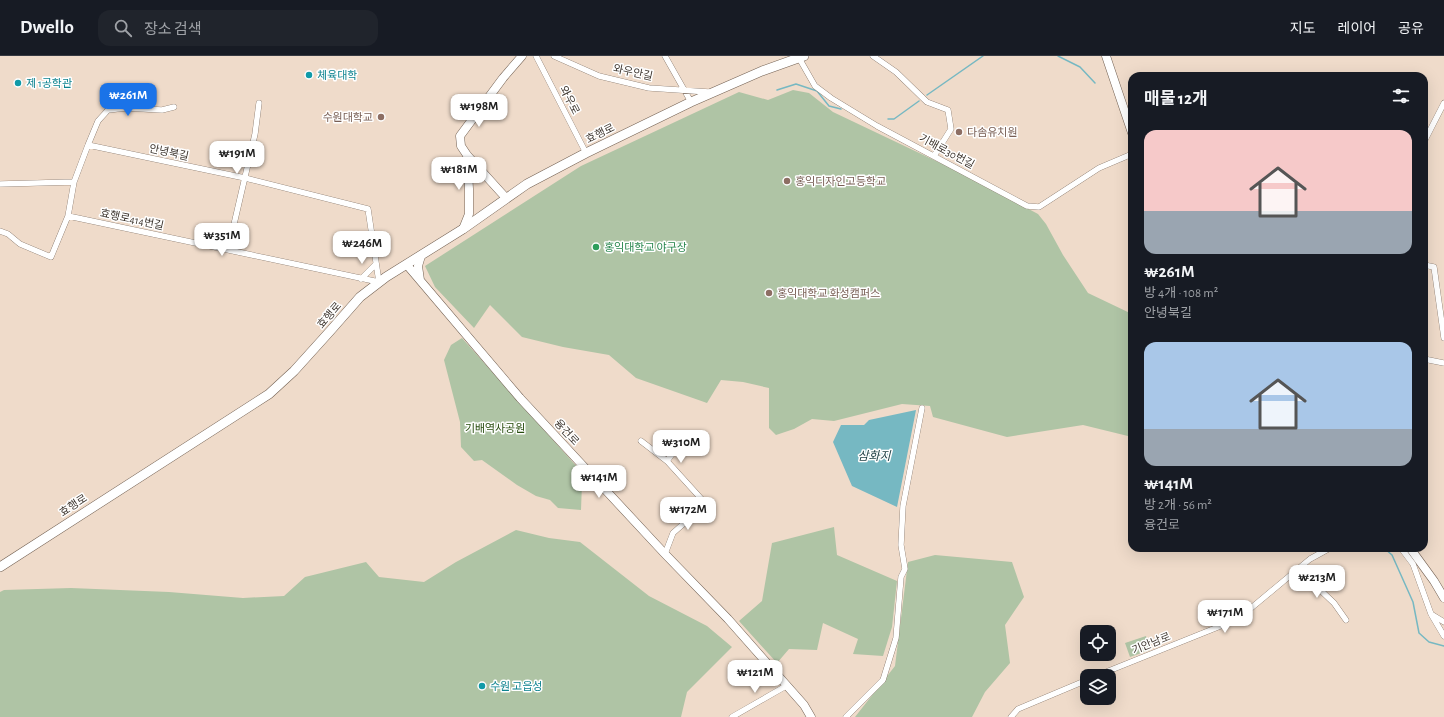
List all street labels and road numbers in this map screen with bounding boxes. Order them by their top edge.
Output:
street label: 와우안길 [612,63,654,82]
street label: 와우로 [558,84,581,116]
street label: 효행로 [584,122,616,145]
street label: 기배로30번길 [917,132,976,171]
street label: 안녕북길 [148,143,190,162]
street label: 효행로414번길 [99,207,165,232]
street label: 효행로 [315,300,343,330]
street label: 융건로 [552,417,581,447]
street label: 효행로 [58,493,89,518]
street label: 기안남로 [1130,631,1172,656]

